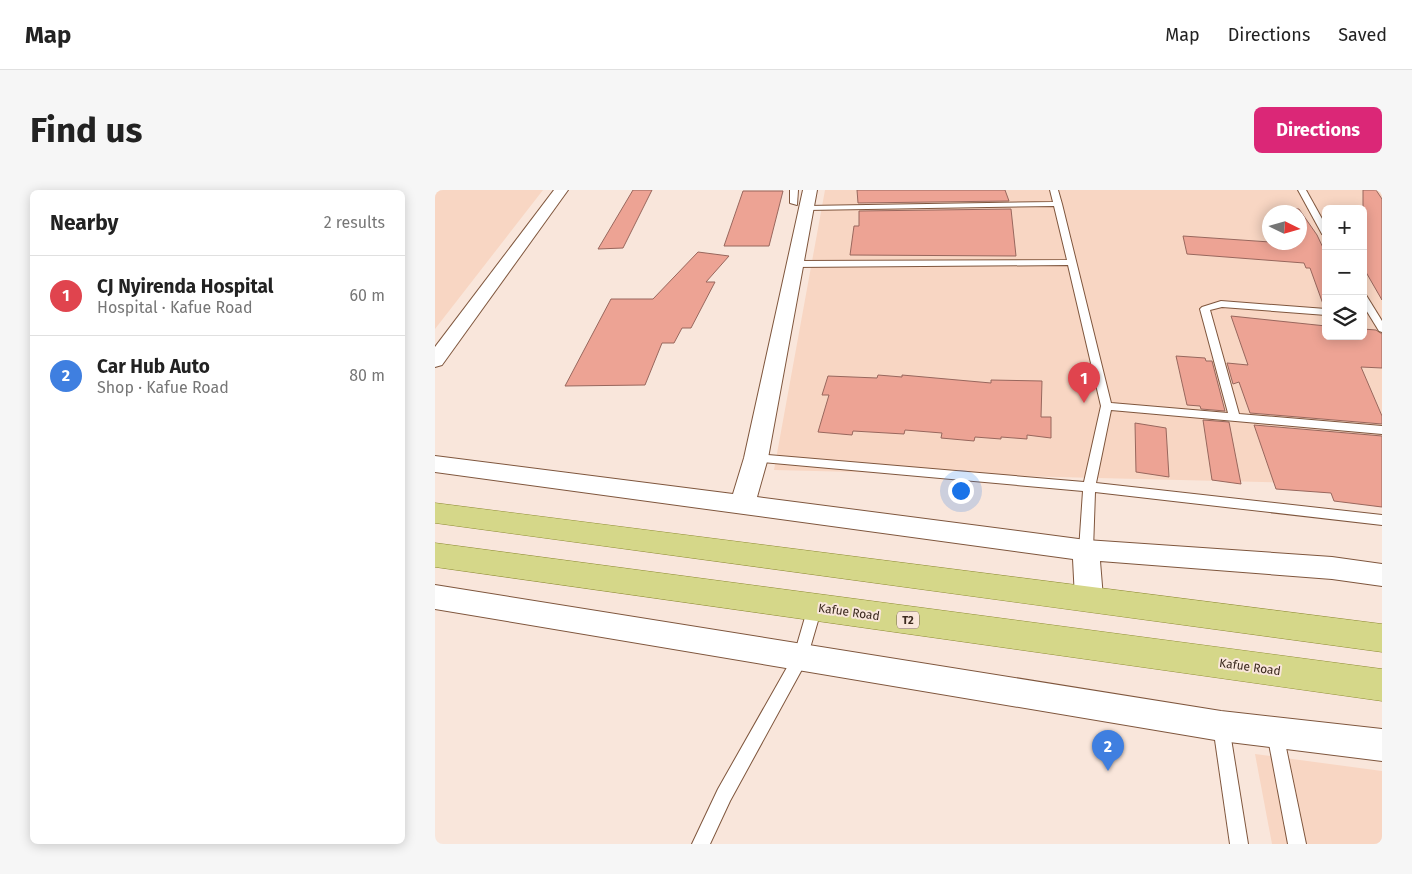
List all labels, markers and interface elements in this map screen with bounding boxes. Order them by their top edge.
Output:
text: Map [25,21,71,49]
text: Map [1165,24,1200,46]
text: Directions [1228,24,1310,46]
text: Saved [1338,24,1387,46]
button: Directions [1254,107,1382,153]
text: Find us [30,109,142,151]
north arrow [1262,205,1307,250]
map controls [1322,205,1367,340]
button: + [1322,205,1367,250]
text: Nearby [50,210,118,236]
text: 2 results [324,213,385,232]
button: − [1322,250,1367,295]
text: CJ Nyirenda Hospital [97,275,273,298]
text: 1 [62,286,70,305]
text: 60 m [350,286,385,305]
button: layers [1322,295,1367,340]
text: Hospital · Kafue Road [97,298,252,317]
text: Car Hub Auto [97,355,210,378]
pin: 1 [1068,362,1100,403]
text: 2 [62,366,70,385]
text: 80 m [349,366,385,385]
text: Shop · Kafue Road [97,378,229,397]
your location [948,478,974,504]
street label: Kafue Road [817,601,881,623]
road number: T2 [897,612,919,628]
street label: Kafue Road [1218,656,1282,678]
pin: 2 [1092,730,1124,771]

